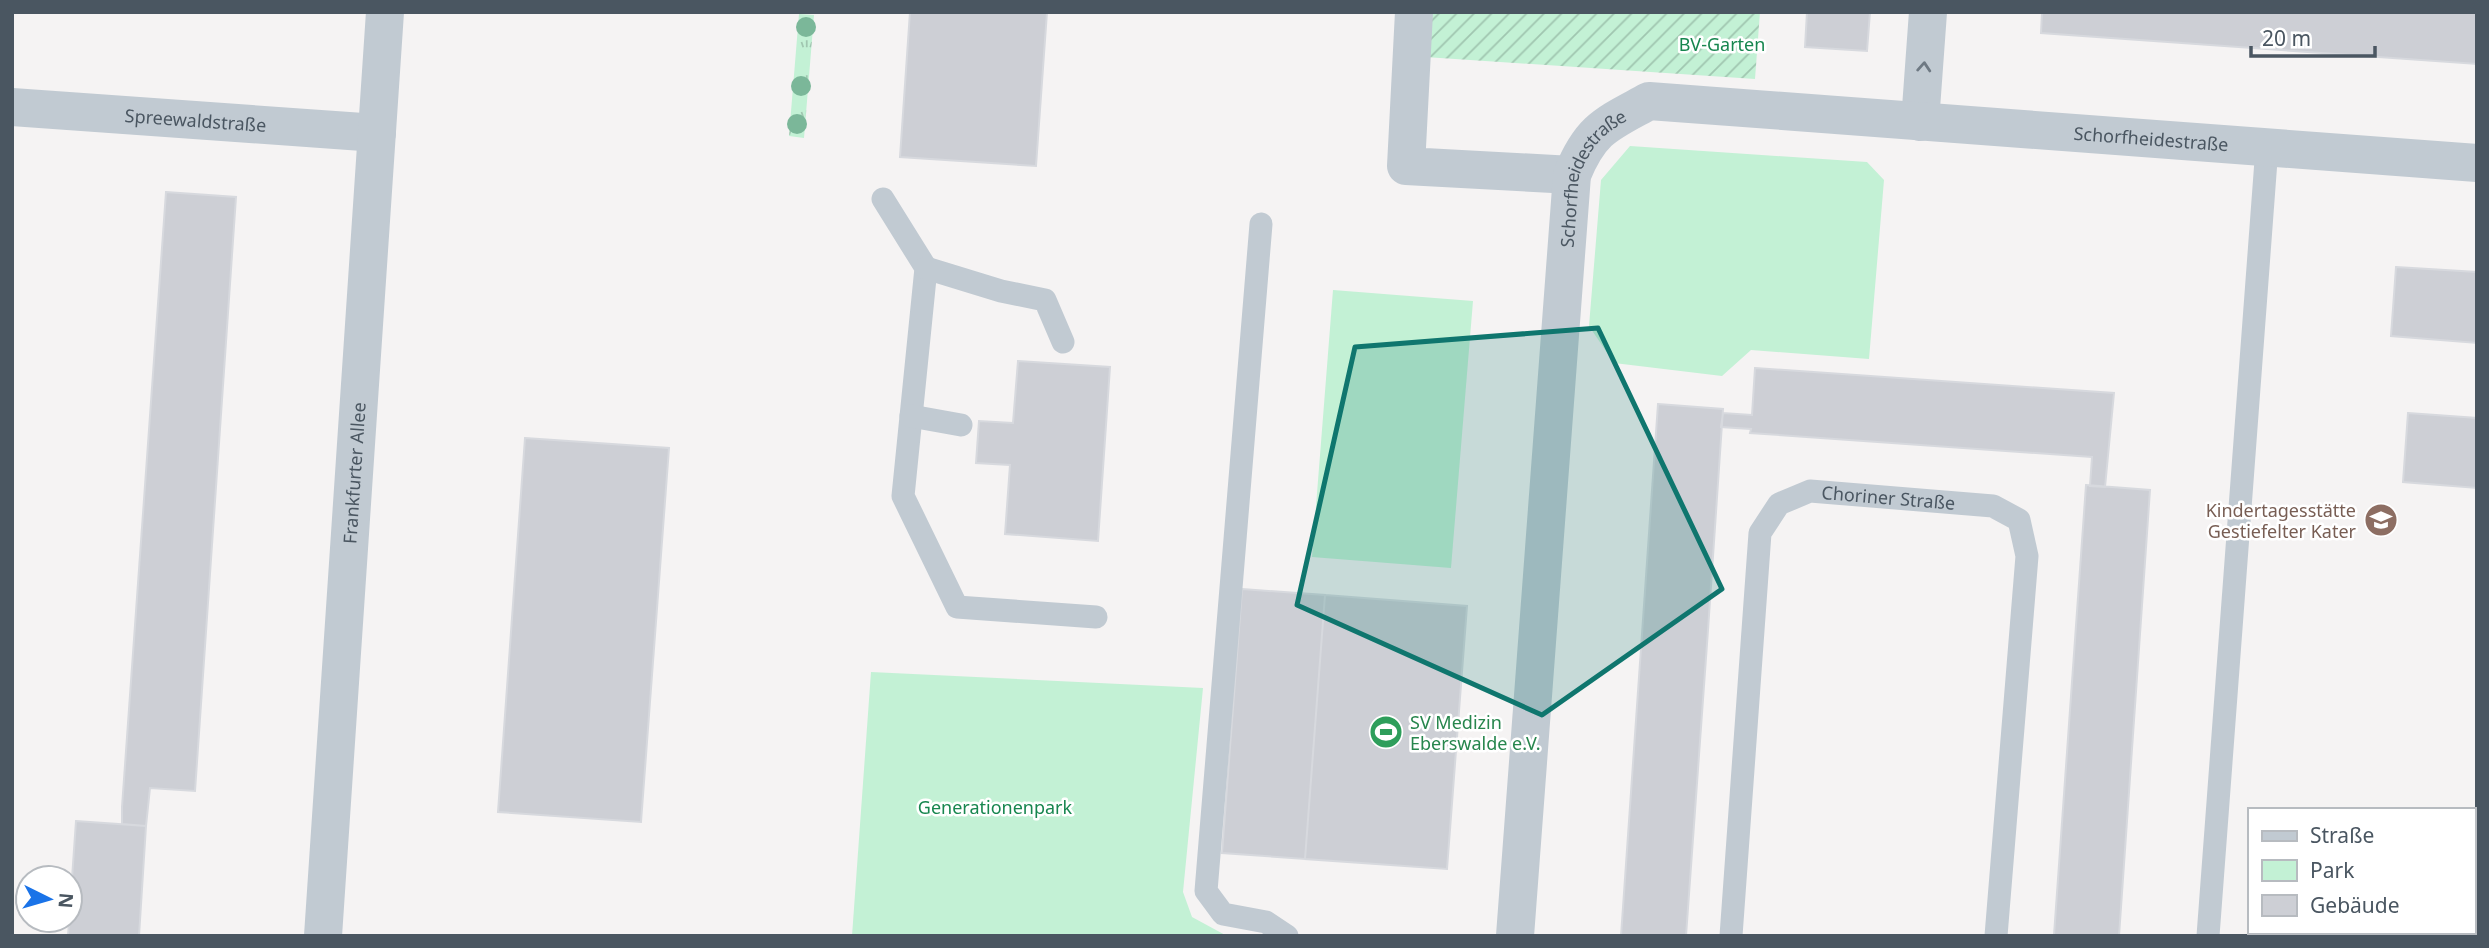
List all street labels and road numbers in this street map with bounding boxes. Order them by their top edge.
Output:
street label: Spreewaldstraße [124,103,267,137]
street label: Schorfheidestraße [1555,104,1630,248]
street label: Schorfheidestraße [2073,121,2229,156]
street label: Frankfurter Allee [337,401,371,545]
street label: Choriner Straße [1821,480,1956,515]

